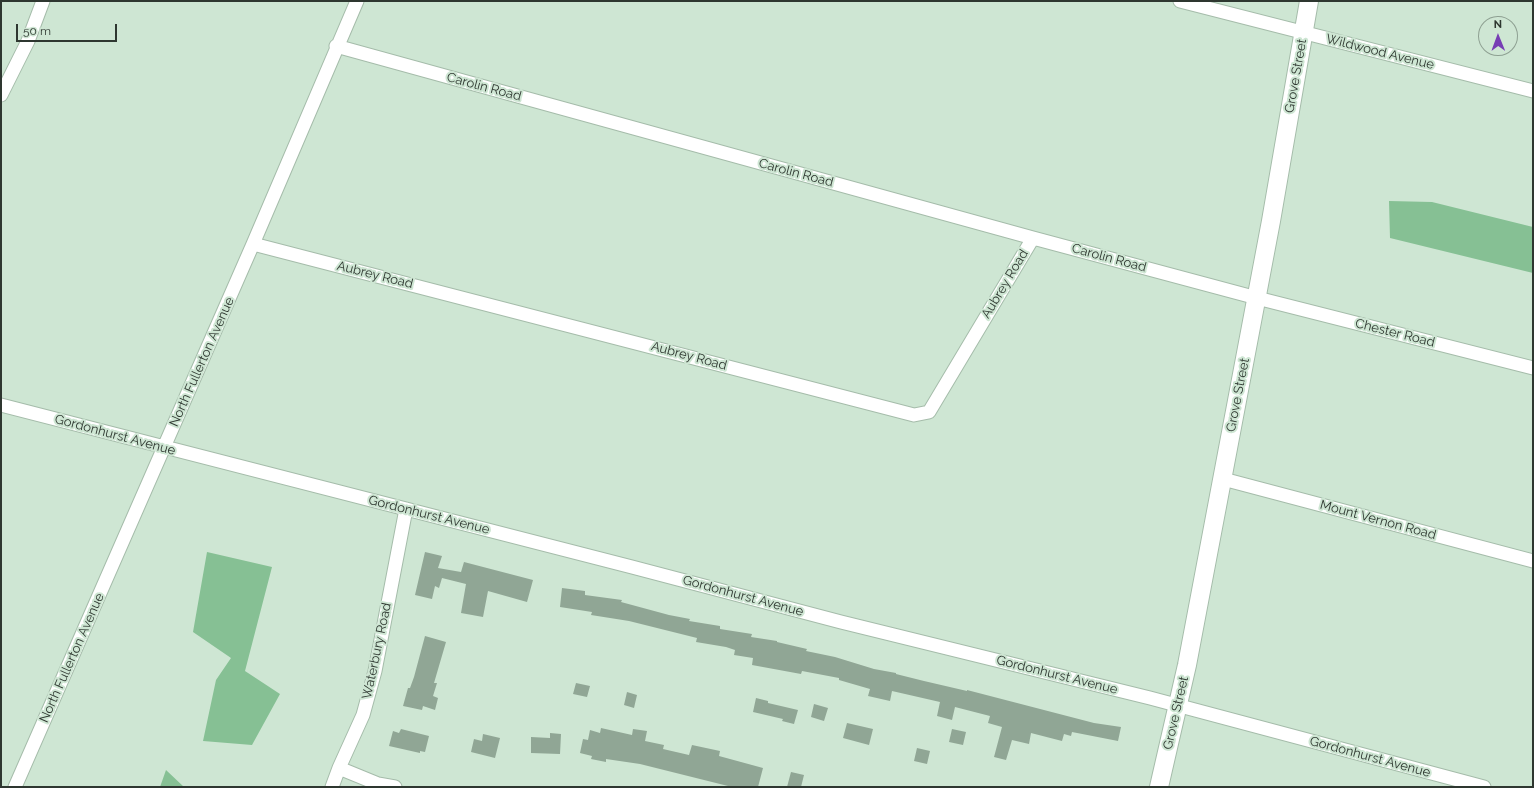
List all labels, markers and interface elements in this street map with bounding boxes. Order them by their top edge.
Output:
scale bar [18,16,119,42]
north arrow [1478,16,1518,56]
text: N [1493,18,1502,31]
text: 50 m [23,24,51,38]
street label: Wildwood Avenue [1324,31,1436,73]
street label: Grove Street [1282,38,1310,114]
street label: Carolin Road [445,70,523,104]
street label: Carolin Road [757,156,835,190]
street label: Carolin Road [1070,241,1148,275]
street label: Aubrey Road [978,247,1032,321]
street label: Aubrey Road [335,258,415,292]
street label: North Fullerton Avenue [166,295,238,429]
street label: Chester Road [1354,316,1436,350]
street label: Aubrey Road [649,338,729,374]
street label: Grove Street [1223,357,1253,433]
street label: Gordonhurst Avenue [53,411,177,459]
street label: Gordonhurst Avenue [367,492,491,538]
street label: Mount Vernon Road [1318,497,1438,543]
street label: Gordonhurst Avenue [681,572,805,620]
street label: North Fullerton Avenue [36,591,108,725]
street label: Waterbury Road [359,601,395,701]
street label: Gordonhurst Avenue [995,652,1119,698]
street label: Grove Street [1160,675,1192,751]
street label: Gordonhurst Avenue [1308,733,1432,781]

